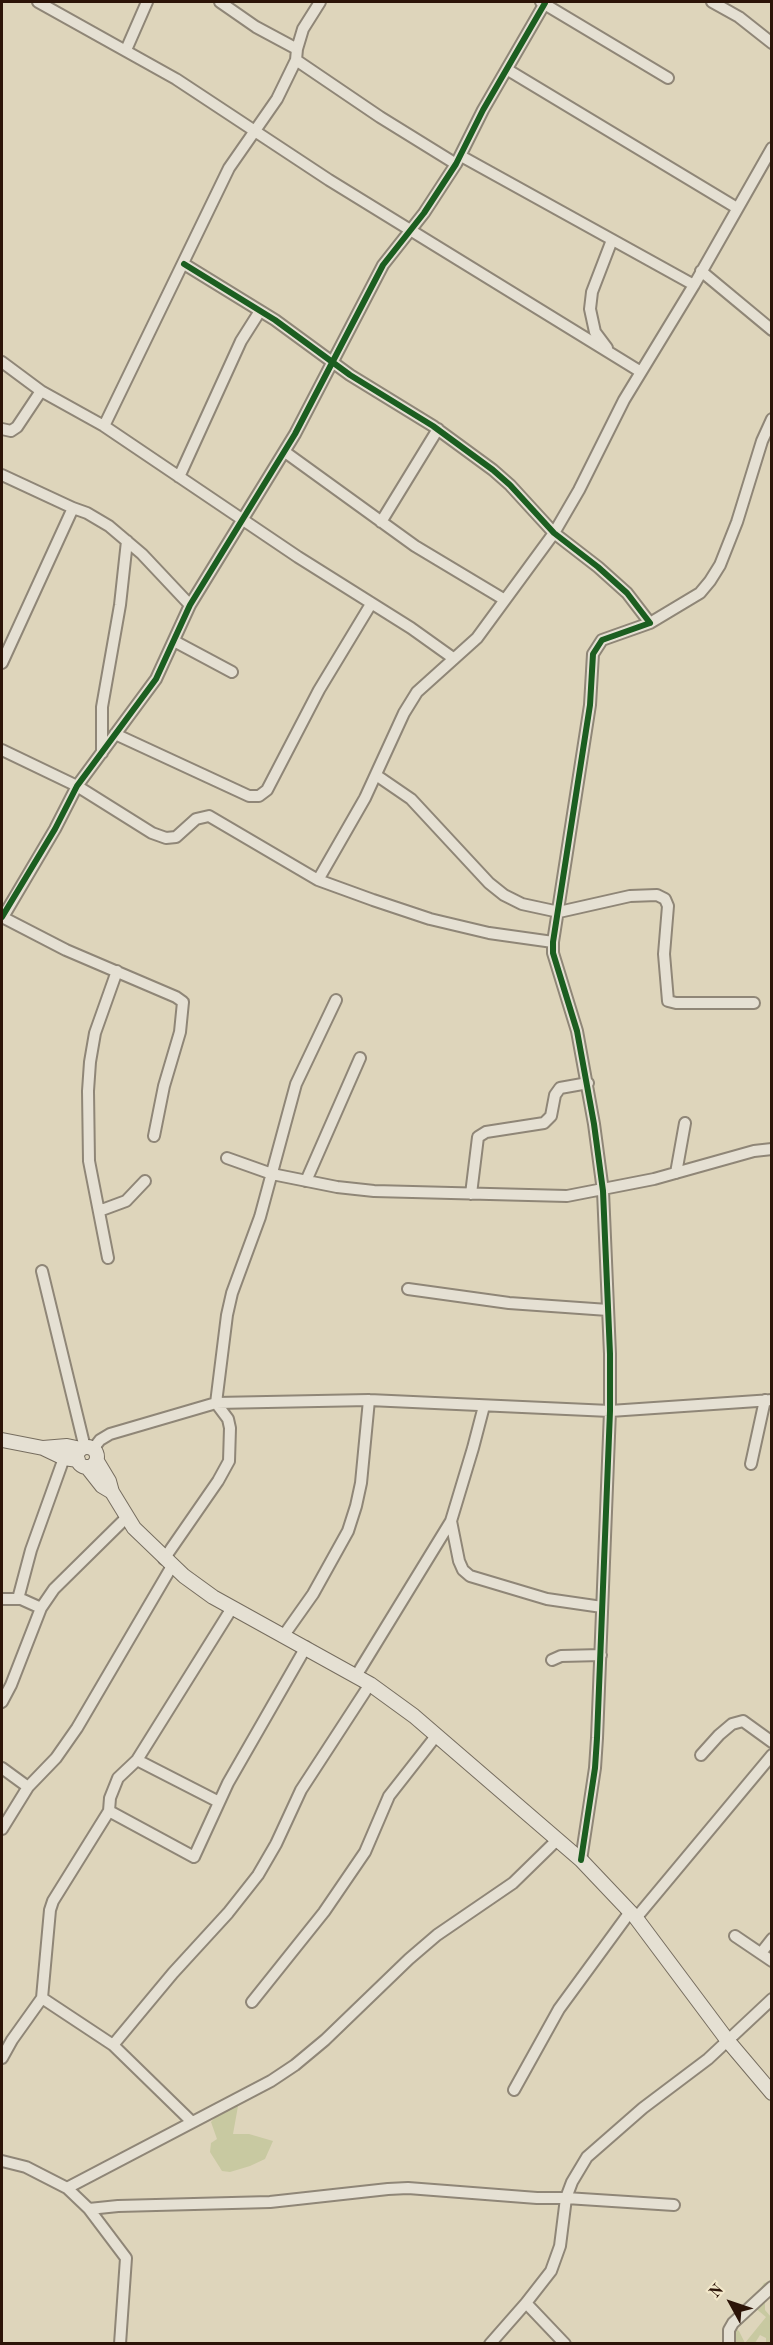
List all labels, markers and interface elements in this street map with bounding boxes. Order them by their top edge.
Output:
north arrow [701,2273,761,2333]
text: N [707,2282,727,2301]

